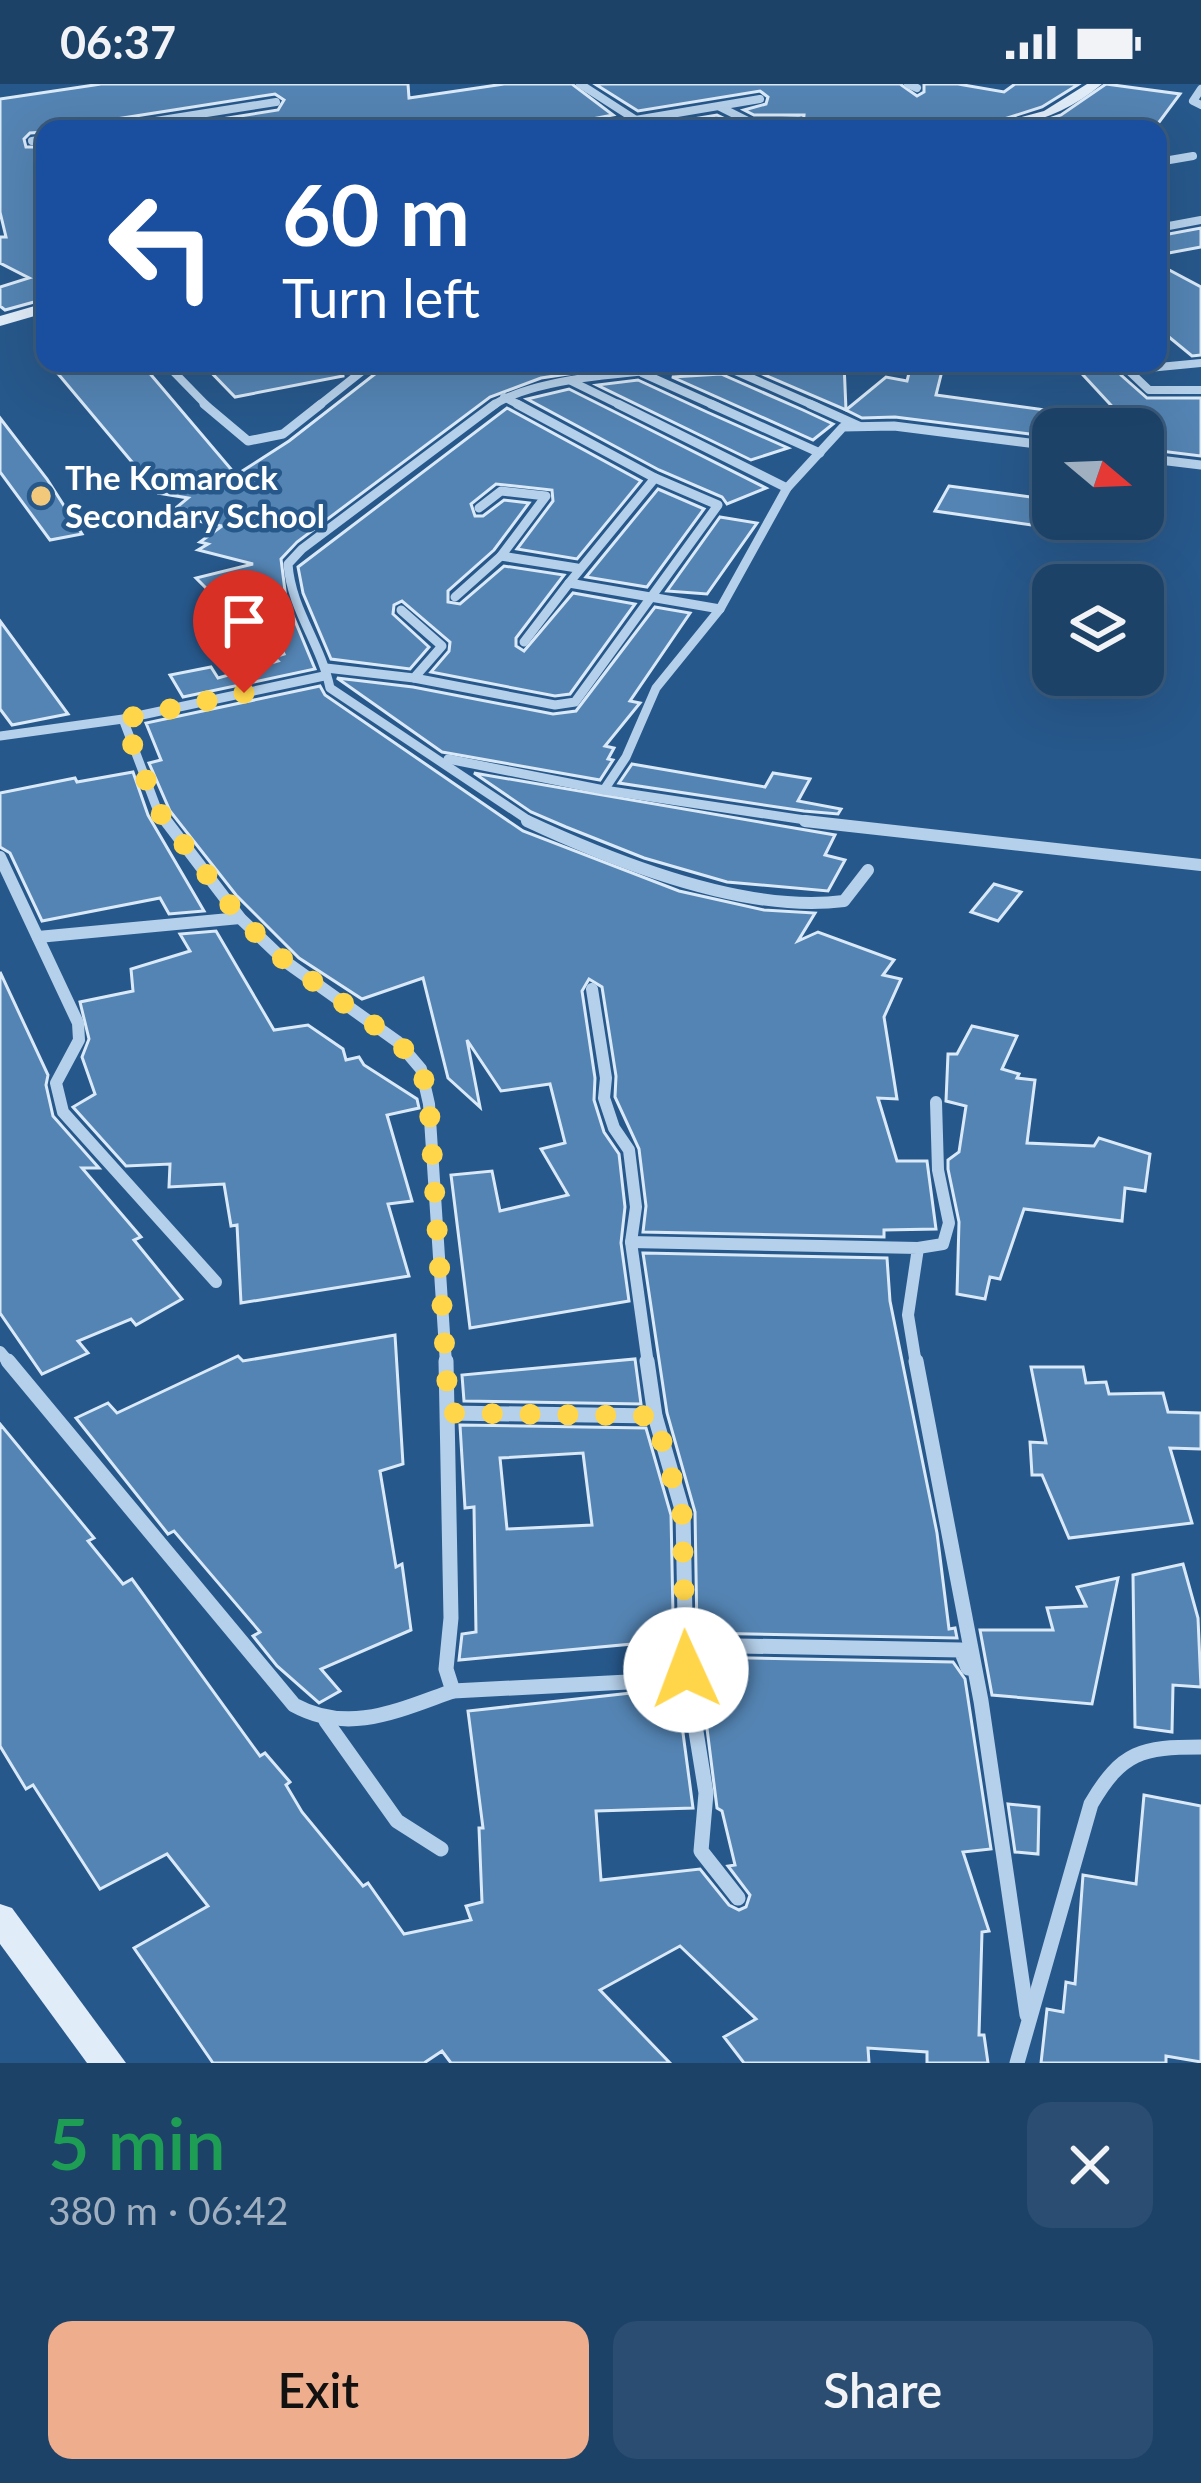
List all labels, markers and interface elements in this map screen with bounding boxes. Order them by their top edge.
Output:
text: 06:37 [60,15,176,69]
text: 60 m [282,163,470,264]
icon: left [84,168,240,324]
text: Turn left [282,265,480,330]
north arrow [1032,408,1164,540]
map controls [1032,408,1164,696]
place label: The Komarock Secondary School [65,457,325,535]
marker: The Komarock Secondary School [28,483,54,509]
button: layers [1032,564,1164,696]
pin [193,570,295,693]
icon: arrive [211,588,277,654]
position arrow [623,1607,749,1733]
text: 5 min [48,2099,226,2185]
button: close [1027,2102,1153,2228]
text: 380 m · 06:42 [48,2187,288,2233]
button: Exit [48,2321,589,2459]
button: Share [613,2321,1153,2459]

